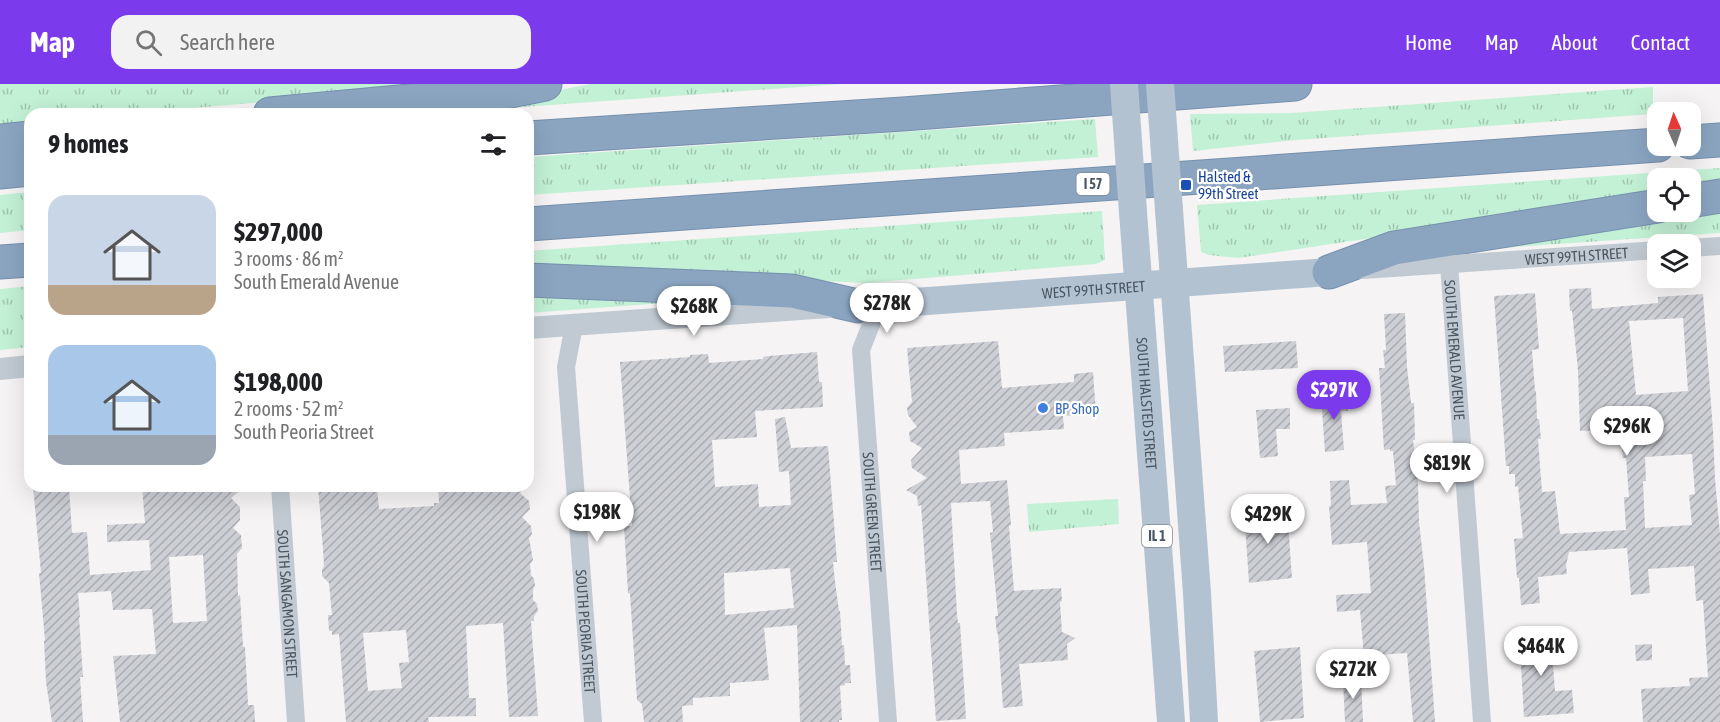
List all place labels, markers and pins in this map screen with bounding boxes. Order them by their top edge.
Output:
place label: Halsted & 99th Street [1198,168,1259,202]
marker: Halsted & 99th Street [1179,178,1193,192]
pin: $278K [845,283,929,334]
pin: $268K [652,286,736,337]
pin: $297K [1292,370,1376,421]
place label: BP Shop [1055,400,1099,417]
marker: BP Shop [1036,401,1050,415]
pin: $296K [1585,406,1669,457]
pin: $819K [1405,443,1489,494]
pin: $198K [555,492,639,543]
pin: $429K [1226,494,1310,545]
pin: $464K [1499,626,1583,677]
pin: $272K [1311,649,1395,700]

